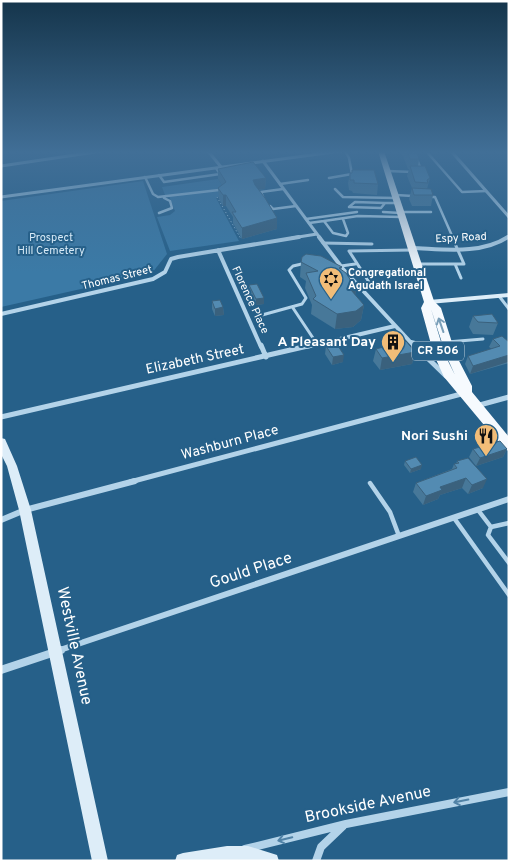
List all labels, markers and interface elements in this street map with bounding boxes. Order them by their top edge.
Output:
street label: Espy Road [435,230,487,246]
park label: Prospect Hill Cemetery [17,231,85,258]
street label: Thomas Street [80,262,154,294]
street label: Florence Place [228,264,272,336]
synagogue icon: Congregational Agudath Israel [318,266,344,300]
place label: Congregational Agudath Israel [348,266,426,293]
one-way arrow [436,317,446,333]
building icon: A Pleasant Day [380,329,406,363]
place label: A Pleasant Day [277,334,376,351]
street label: Elizabeth Street [144,341,246,379]
road number: CR 506 [412,342,464,361]
street label: Washburn Place [179,422,281,464]
restaurant icon: Nori Sushi [473,423,499,457]
place label: Nori Sushi [401,428,468,445]
street label: Gould Place [207,548,295,594]
street label: Westville Avenue [52,585,96,707]
street label: Brookside Avenue [303,782,433,828]
one-way arrow [453,797,469,806]
one-way arrow [277,835,293,844]

